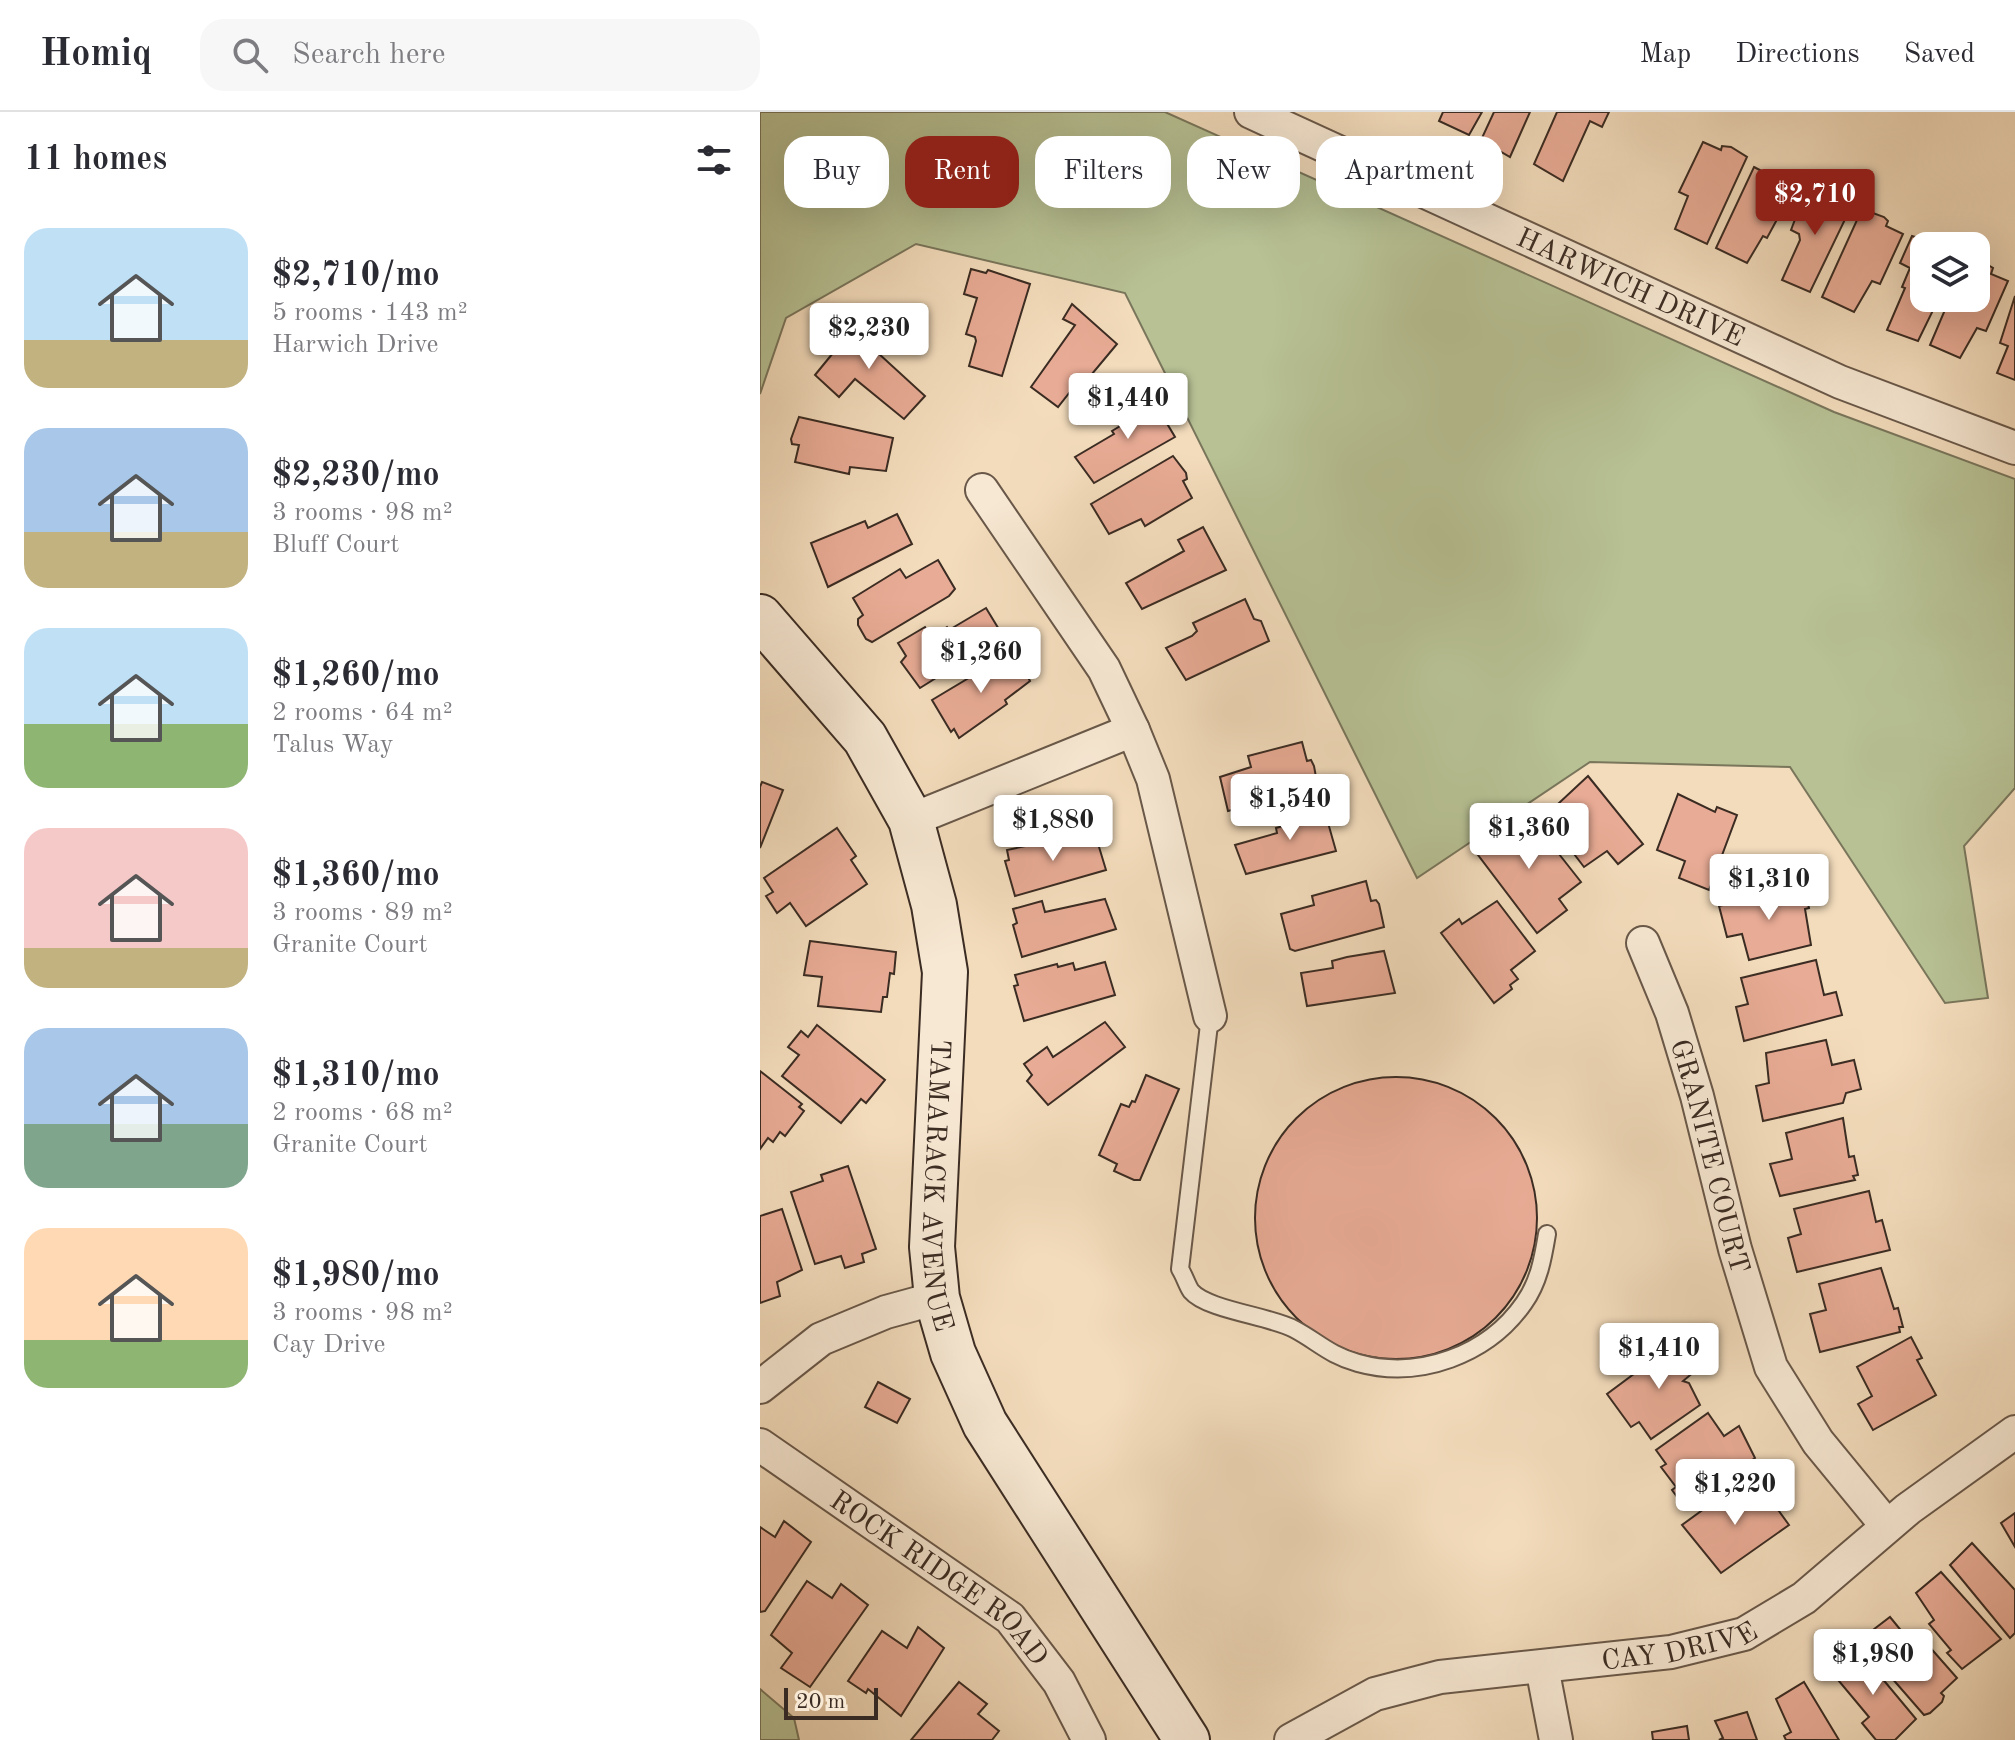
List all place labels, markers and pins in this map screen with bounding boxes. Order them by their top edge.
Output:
pin: $2,710 [1750,169,1880,237]
pin: $2,230 [804,303,934,371]
pin: $1,440 [1063,373,1193,441]
pin: $1,260 [916,627,1046,695]
pin: $1,540 [1225,774,1355,842]
pin: $1,880 [988,795,1118,863]
pin: $1,360 [1464,803,1594,871]
pin: $1,310 [1704,854,1834,922]
pin: $1,410 [1594,1323,1724,1391]
pin: $1,220 [1670,1459,1800,1527]
pin: $1,980 [1808,1629,1938,1697]

